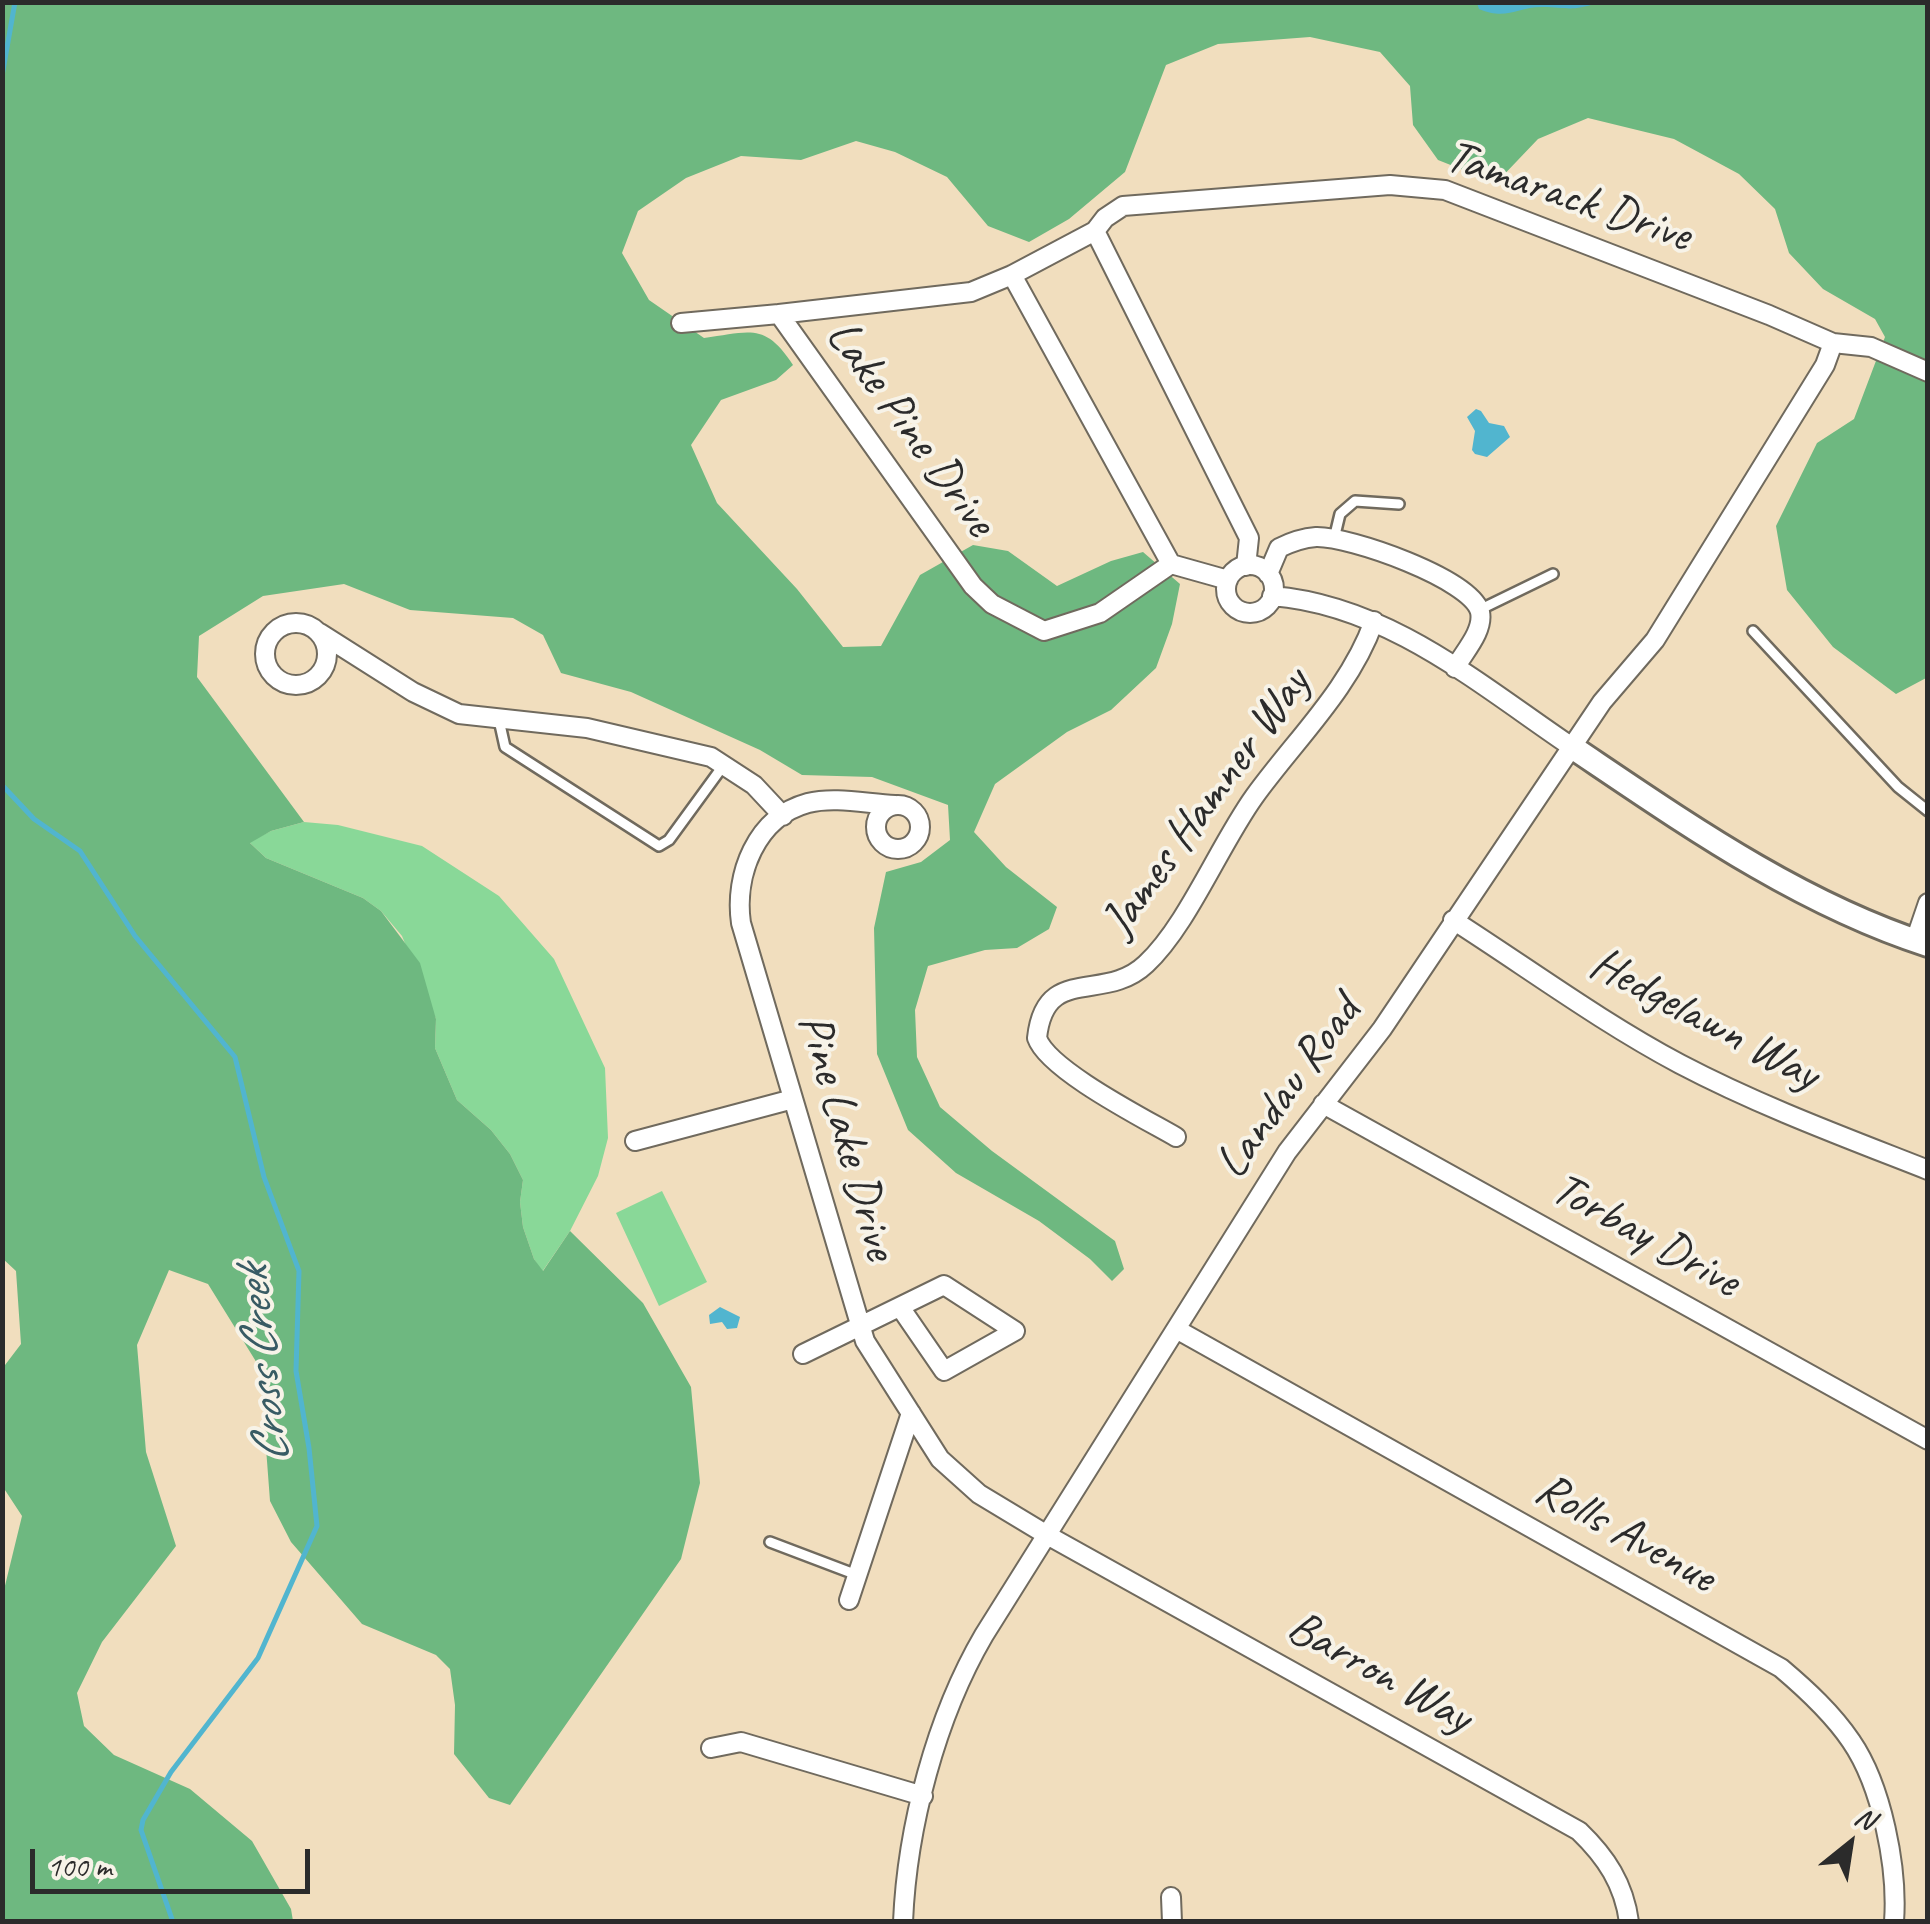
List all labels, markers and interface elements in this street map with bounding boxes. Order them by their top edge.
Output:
street label: Tamarack Drive [1438,128,1698,266]
street label: Lake Pine Drive [812,310,1008,548]
street label: James Hamner Way [1090,658,1324,948]
street label: Hedgelawn Way [1580,936,1828,1104]
street label: Landau Road [1204,986,1374,1190]
street label: Pine Lake Drive [783,1008,909,1266]
street label: Torbay Drive [1541,1161,1749,1311]
water label: Cross Creek [224,1264,304,1466]
street label: Rolls Avenue [1525,1461,1725,1607]
street label: Barron Way [1277,1599,1481,1747]
north arrow [1800,1794,1900,1894]
text: N [1849,1798,1882,1837]
scale bar [35,1829,315,1891]
text: 100 m [47,1847,112,1885]

